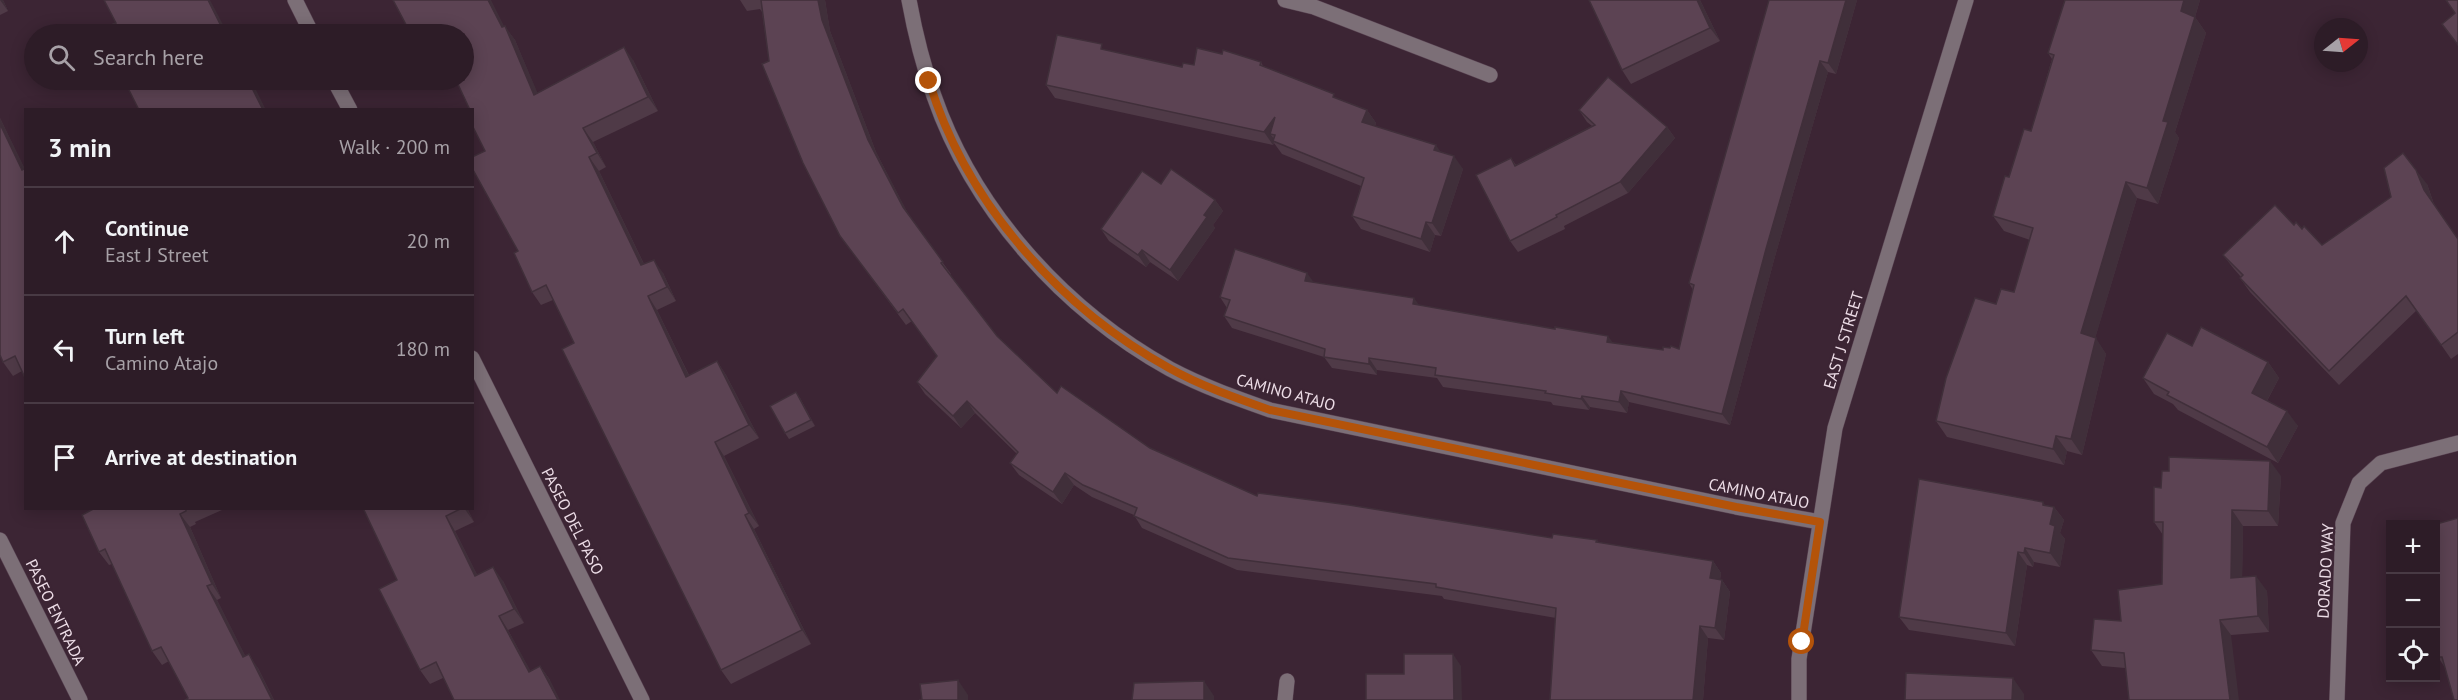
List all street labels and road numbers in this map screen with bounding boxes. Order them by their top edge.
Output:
street label: EAST J STREET [1819,289,1867,391]
street label: CAMINO ATAJO [1234,369,1338,415]
street label: PASEO DEL PASO [537,464,609,578]
street label: CAMINO ATAJO [1707,473,1811,513]
street label: DORADO WAY [2313,523,2337,619]
street label: PASEO ENTRADA [22,556,91,669]

